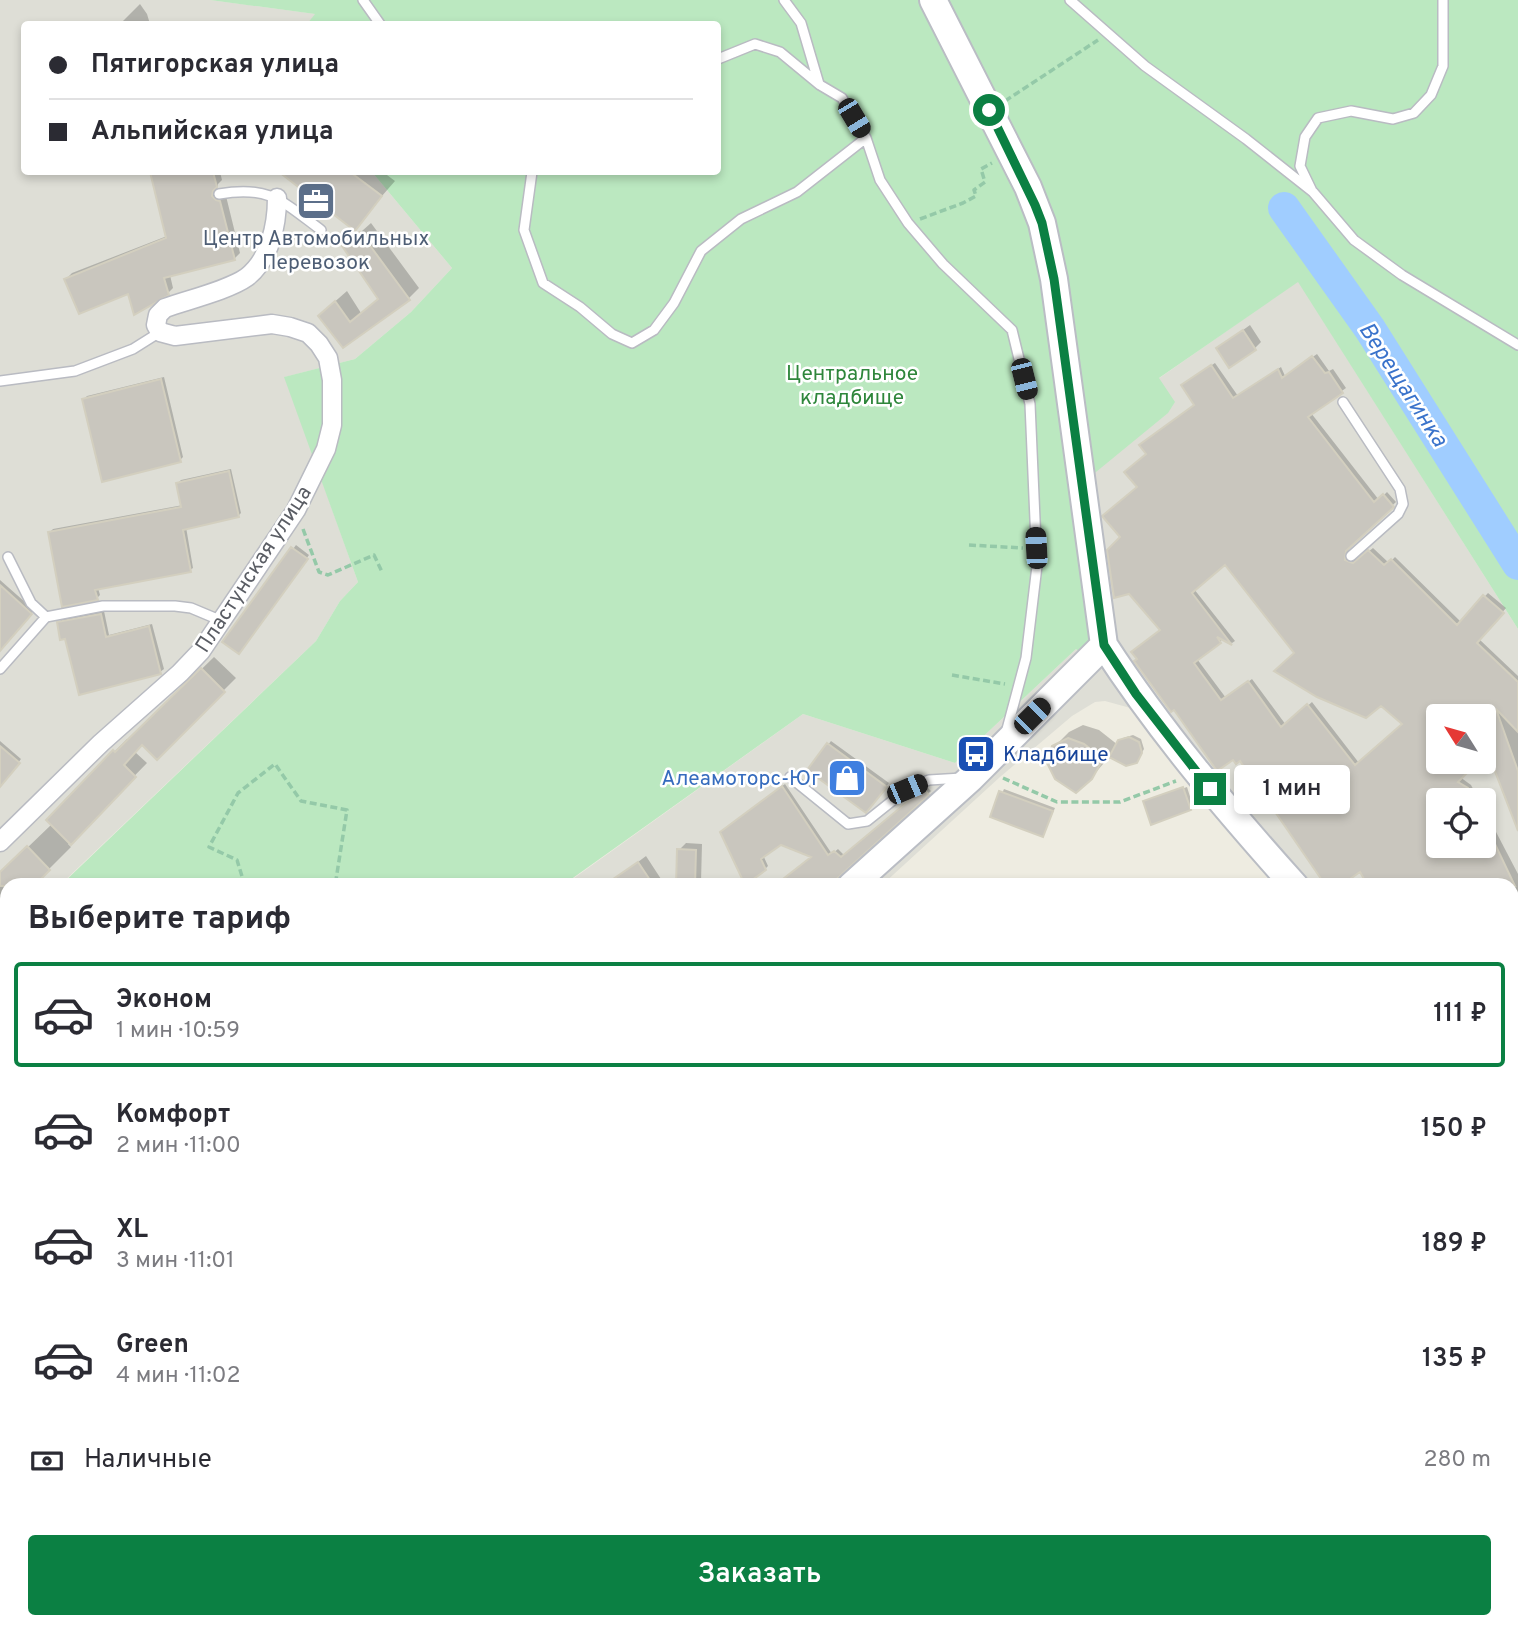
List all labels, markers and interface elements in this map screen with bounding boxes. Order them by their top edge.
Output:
text: Пятигорская улица [91,49,339,82]
route start [973,94,1005,126]
car [835,95,874,141]
text: Альпийская улица [91,116,333,149]
office icon: Центр Автомобильных Перевозок [295,180,337,222]
place label: Центр Автомобильных Перевозок [203,226,429,277]
water label: Верещагинка [1351,318,1453,453]
car [1009,356,1040,402]
park label: Центральное кладбище [786,361,918,412]
street label: Пластунская улица [190,481,318,658]
car [1025,526,1048,570]
car [1010,694,1055,738]
north arrow [1426,704,1496,774]
map controls [1426,704,1496,858]
bus stop icon: Кладбище [955,733,997,775]
place label: Кладбище [1003,742,1108,769]
shop icon: Алеамоторс-Юг [826,757,868,799]
callout: 1 мин [1234,764,1350,814]
place label: Алеамоторс-Юг [661,766,820,793]
car [884,771,931,807]
route end [1194,773,1226,805]
text: 1 мин [1263,775,1321,804]
button: locate [1426,788,1496,858]
text: Выберите тариф [28,900,291,940]
icon: car [32,983,95,1046]
text: Эконом [116,984,212,1017]
text: 111 ₽ [1433,998,1487,1031]
text: 1 мин · 10:59 [116,1017,240,1046]
icon: car [32,1098,95,1161]
text: Комфорт [116,1099,230,1132]
text: 150 ₽ [1421,1113,1487,1146]
text: 2 мин · 11:00 [116,1132,241,1161]
icon: car [32,1213,95,1276]
text: XL [116,1214,148,1247]
text: 189 ₽ [1422,1228,1487,1261]
text: 3 мин · 11:01 [116,1247,235,1276]
icon: car [32,1328,95,1391]
text: Green [116,1329,189,1362]
text: 135 ₽ [1422,1343,1487,1376]
text: 4 мин · 11:02 [116,1362,241,1391]
icon: cash [28,1442,66,1480]
text: Наличные [84,1444,212,1477]
text: 280 m [1423,1446,1491,1475]
button: Заказать [28,1535,1491,1615]

